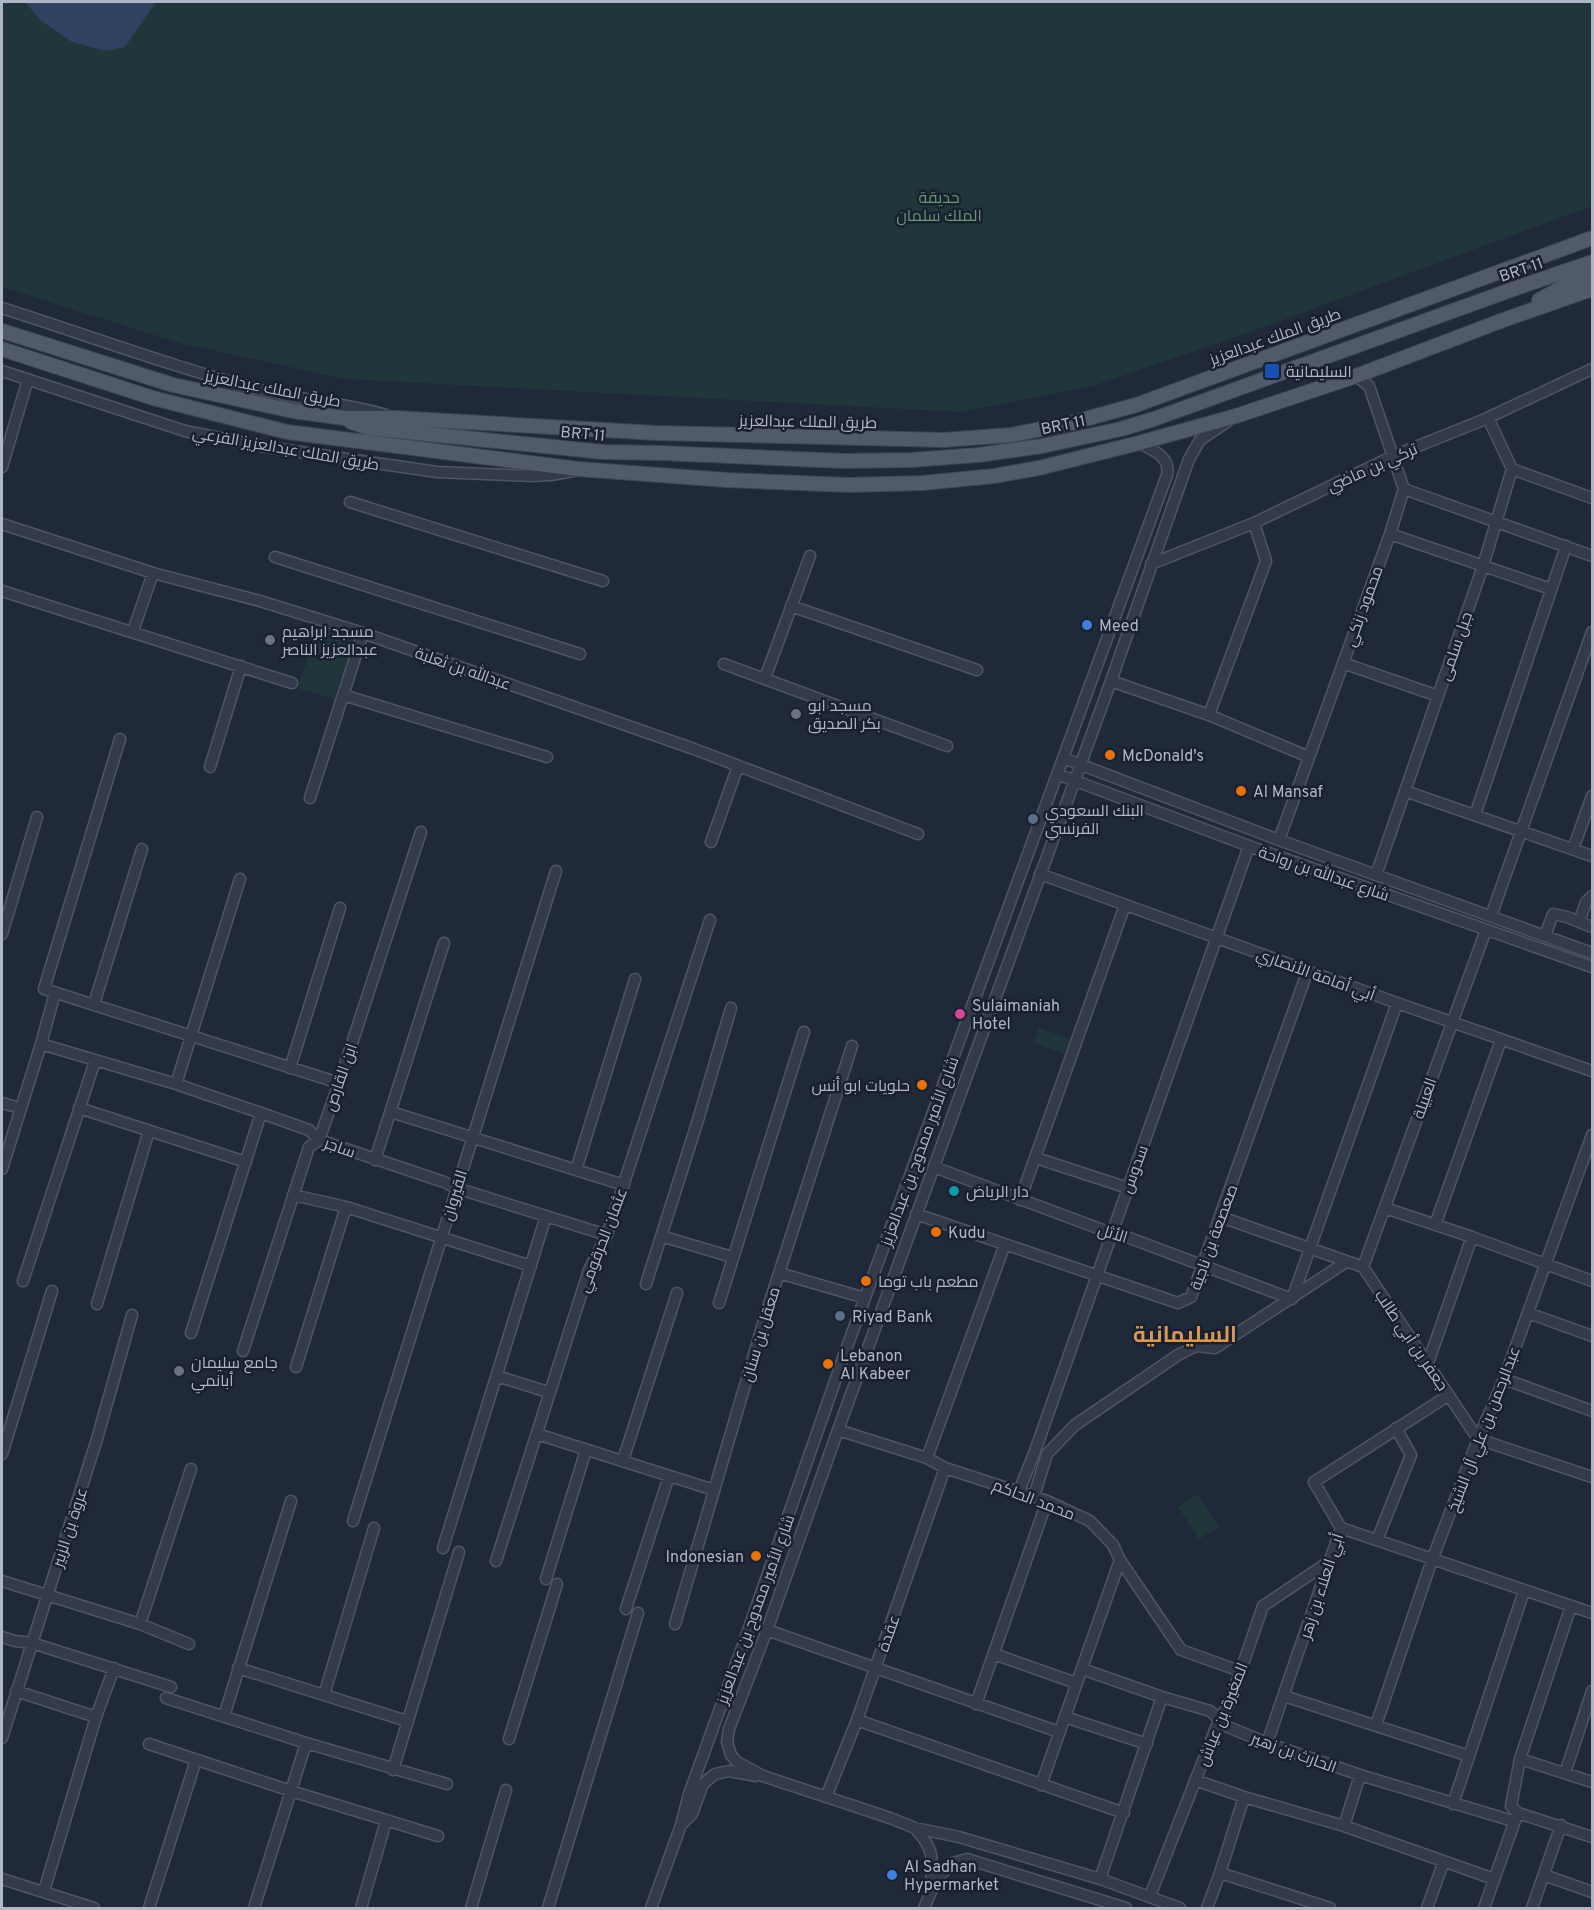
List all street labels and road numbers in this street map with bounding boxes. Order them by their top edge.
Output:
street label: BRT 11 [1497,254,1546,288]
street label: طريق الملك عبدالعزيز [1206,305,1344,371]
street label: طريق الملك عبدالعزيز [202,367,342,413]
street label: BRT 11 [1039,411,1088,440]
street label: طريق الملك عبدالعزيز [738,412,877,434]
street label: BRT 11 [559,423,606,447]
street label: طريق الملك عبدالعزيز الفرعي [190,424,381,478]
street label: تركي بن ماضي [1325,440,1422,499]
street label: محمود زنكي [1341,564,1391,651]
street label: جبل سلمى [1436,610,1478,684]
street label: عبدالله بن ثعلبة [412,642,514,696]
street label: شارع عبدالله بن رواحة [1255,841,1392,907]
street label: أبي أمامة الأنصاري [1253,944,1378,1009]
street label: ابن القارص [321,1041,363,1114]
street label: شارع الأمير ممدوح بن عبدالعزيز [877,1054,965,1250]
street label: العبيلة [1410,1075,1442,1122]
street label: ساجر [320,1134,358,1164]
street label: سدوس [1118,1143,1154,1197]
street label: القيروان [439,1168,473,1223]
street label: صعصعة بن ناجية [1186,1182,1243,1293]
street label: عثمان الحرقومي [575,1185,635,1297]
street label: الأثل [1095,1221,1130,1249]
street label: معقل بن سنان [738,1285,786,1384]
street label: جعفر بن أبي طالب [1368,1286,1452,1397]
street label: عبدالرحمن بن علي آل الشيخ [1444,1344,1528,1516]
street label: محمد الحاكم [989,1476,1077,1526]
street label: عروة بن الزبير [48,1485,93,1571]
street label: شارع الأمير ممدوح بن عبدالعزيز [713,1512,801,1708]
street label: أبي العلاء بن زهر [1295,1531,1351,1643]
street label: عقدة [874,1613,905,1655]
street label: المغيرة بن عياش [1194,1660,1254,1769]
street label: الحارث بن زهير [1247,1729,1339,1779]

